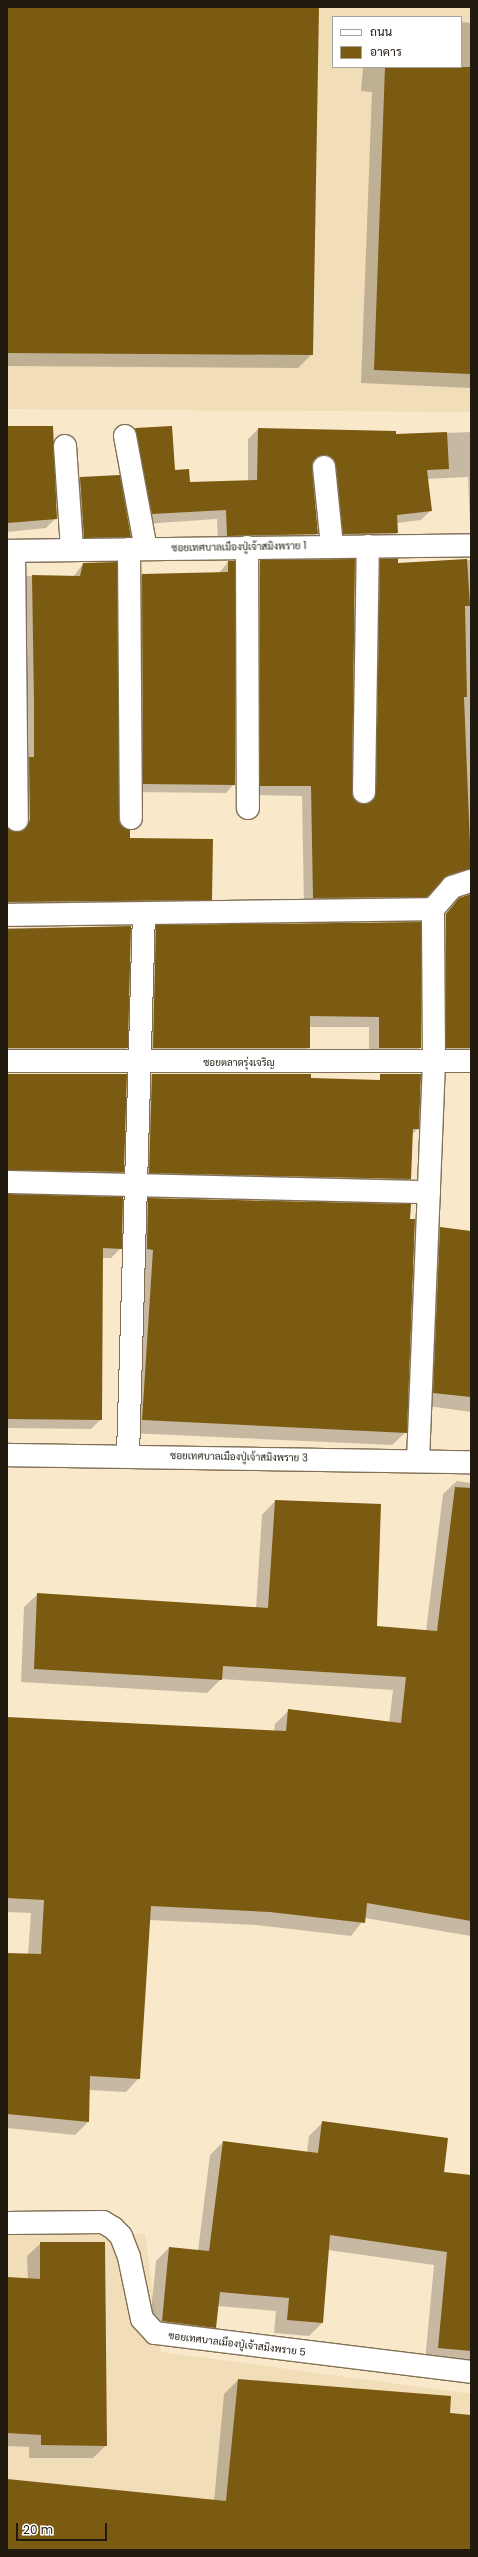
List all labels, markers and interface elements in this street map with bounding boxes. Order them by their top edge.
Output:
legend [332,16,462,68]
text: ถนน [370,23,392,40]
text: อาคาร [370,43,402,60]
street label: ซอยเทศบาลเมืองปู่เจ้าสมิงพราย 1 [171,540,307,554]
street label: ซอยตลาดรุ่งเจริญ [203,1057,275,1069]
street label: ซอยเทศบาลเมืองปู่เจ้าสมิงพราย 3 [170,1450,308,1464]
street label: ซอยเทศบาลเมืองปู่เจ้าสมิงพราย 5 [168,2330,306,2358]
scale bar [18,2515,109,2541]
text: 20 m [23,2521,53,2538]

